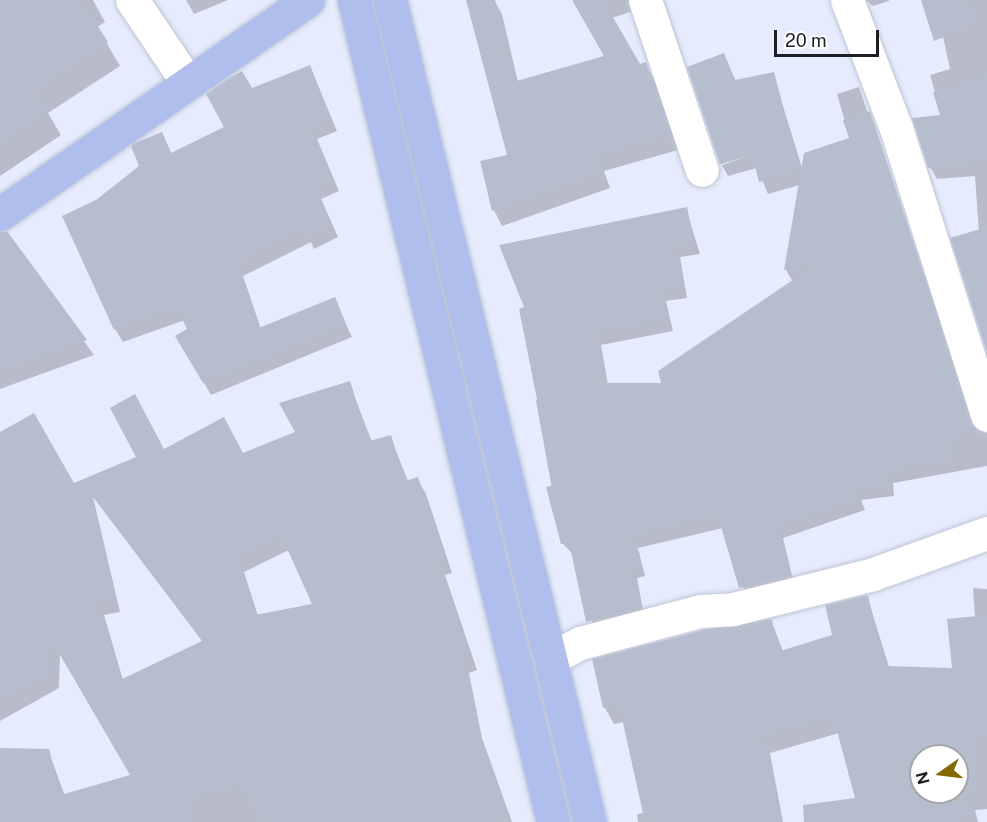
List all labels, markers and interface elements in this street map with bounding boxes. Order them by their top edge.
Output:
scale bar [777,18,882,56]
text: 20 m [785,30,827,51]
north arrow [909,744,969,804]
text: N [912,770,934,786]

